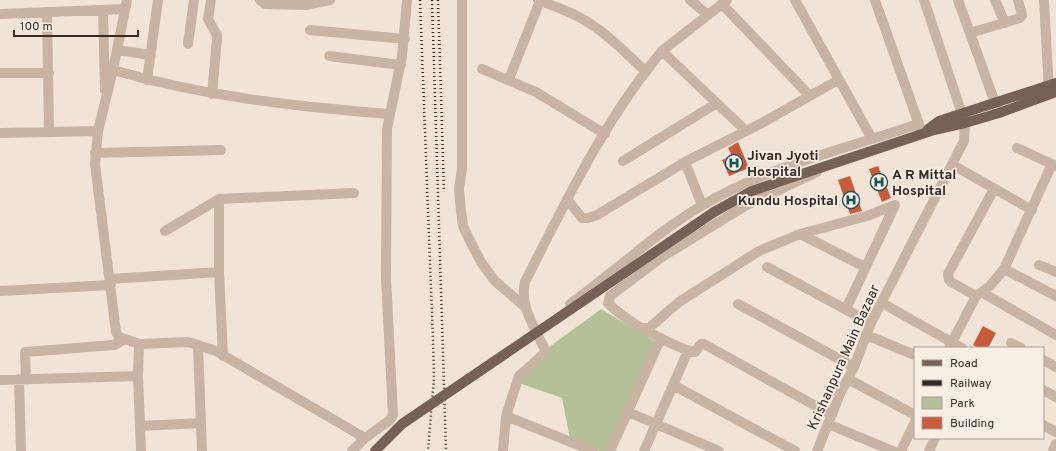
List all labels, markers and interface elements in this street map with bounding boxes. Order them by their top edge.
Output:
scale bar [14,12,138,38]
text: 100 m [20,19,53,35]
place label: Jivan Jyoti Hospital [747,148,819,181]
hospital icon: Jivan Jyoti Hospital [724,153,744,173]
place label: A R Mittal Hospital [892,167,956,200]
hospital icon: A R Mittal Hospital [869,172,889,192]
hospital icon: Kundu Hospital [841,190,861,210]
place label: Kundu Hospital [738,193,838,210]
street label: Krishanpura Main Bazaar [805,282,884,433]
legend [914,347,1044,439]
text: Road [950,356,978,372]
text: Railway [950,376,991,392]
text: Park [950,396,975,412]
text: Building [950,416,994,432]

